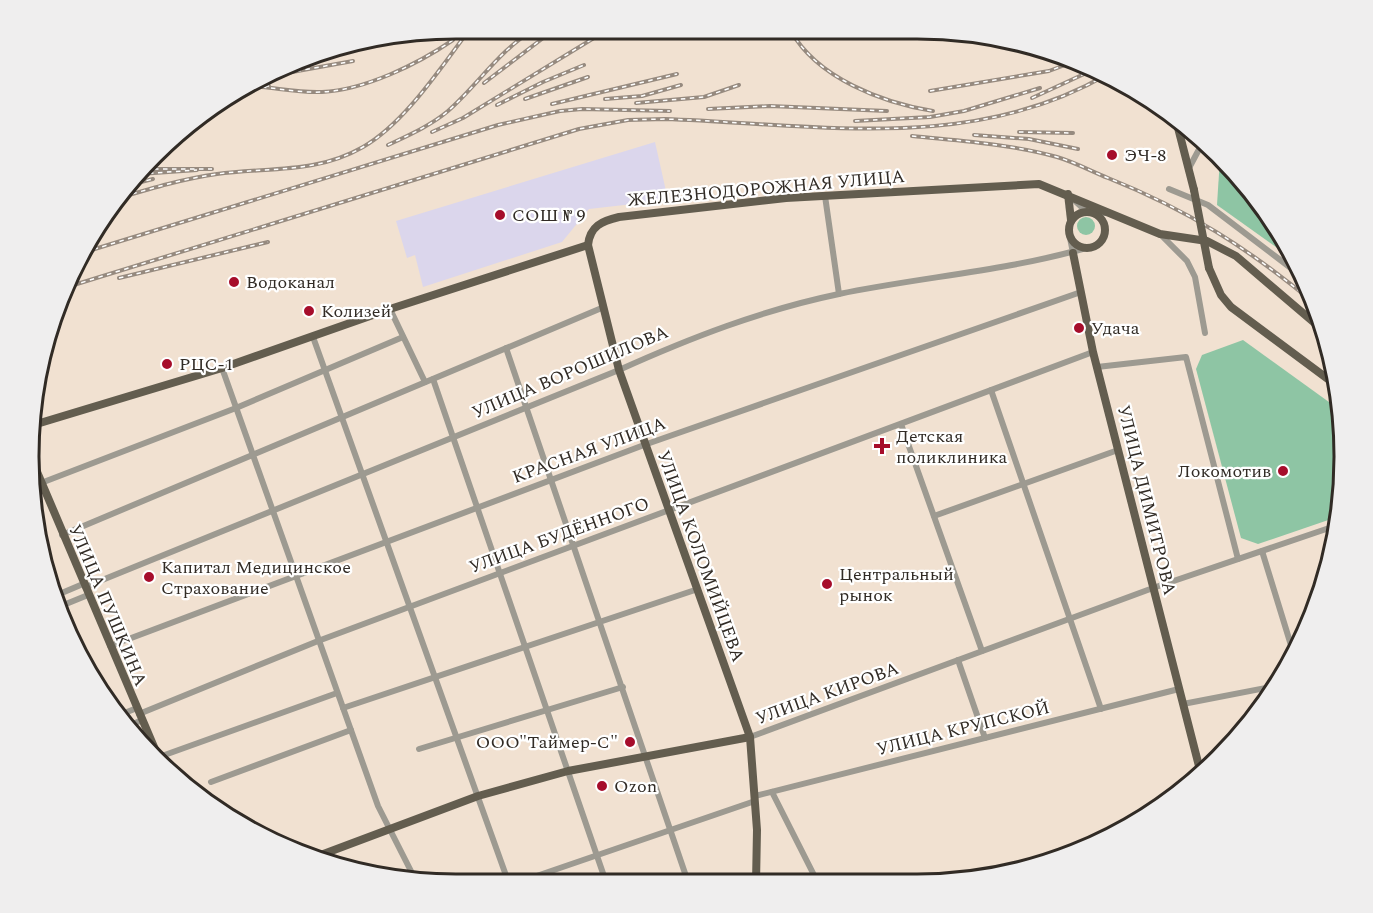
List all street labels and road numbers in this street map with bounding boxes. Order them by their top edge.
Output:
street label: ЖЕЛЕЗНОДОРОЖНАЯ УЛИЦА [626,163,906,214]
street label: УЛИЦА ВОРОШИЛОВА [468,319,672,426]
street label: УЛИЦА ДИМИТРОВА [1110,402,1183,598]
street label: КРАСНАЯ УЛИЦА [509,410,670,491]
street label: УЛИЦА КОЛОМИЙЦЕВА [650,447,751,666]
street label: УЛИЦА БУДЁННОГО [465,490,653,581]
street label: УЛИЦА ПУШКИНА [61,520,154,690]
street label: УЛИЦА КИРОВА [752,655,903,732]
street label: УЛИЦА КРУПСКОЙ [874,694,1053,763]

